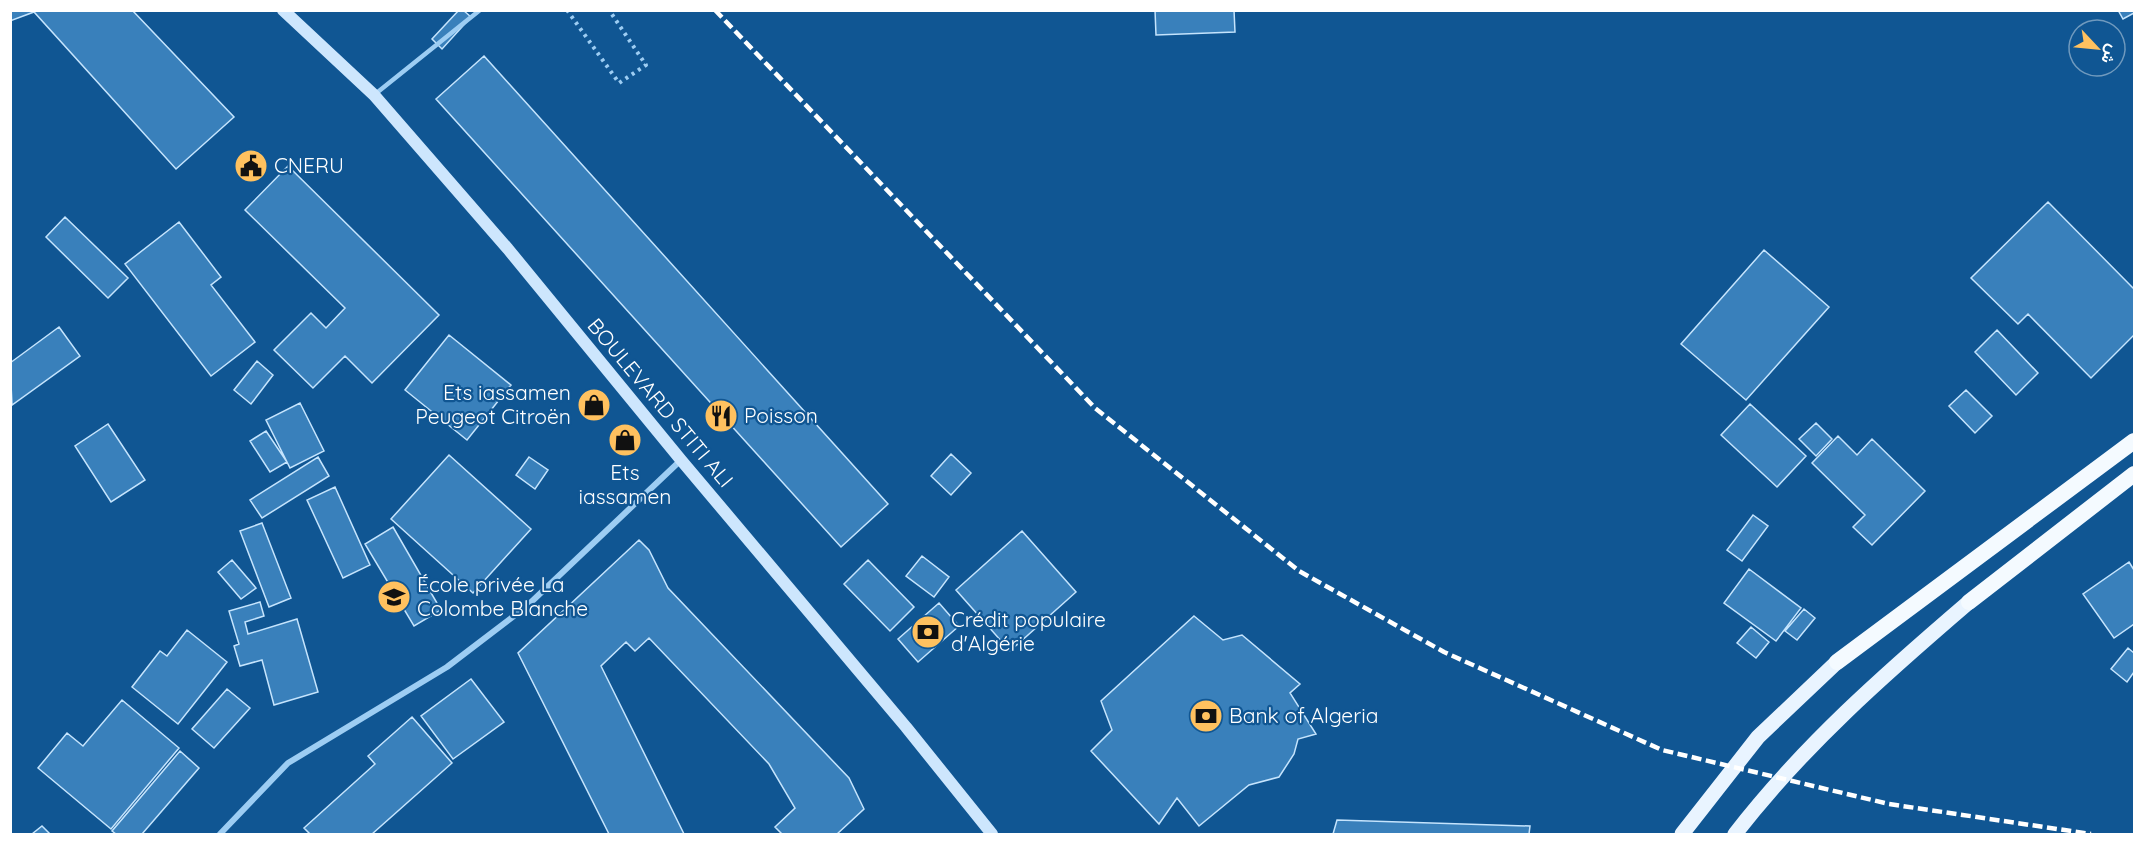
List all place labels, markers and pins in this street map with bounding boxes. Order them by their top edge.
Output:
public building icon: CNERU [233,148,269,184]
place label: CNERU [274,152,344,178]
place label: Ets iassamen Peugeot Citroën [415,379,571,429]
shop icon: Ets iassamen Peugeot Citroën [576,387,612,423]
restaurant icon: Poisson [703,398,739,434]
place label: Poisson [744,402,818,428]
shop icon: Ets iassamen [607,422,643,458]
place label: Ets iassamen [579,459,671,509]
place label: École privée La Colombe Blanche [417,571,588,621]
school or university icon: École privée La Colombe Blanche [376,579,412,615]
place label: Crédit populaire d'Algérie [951,606,1106,656]
bank icon: Crédit populaire d'Algérie [910,614,946,650]
bank icon: Bank of Algeria [1188,698,1224,734]
place label: Bank of Algeria [1229,702,1379,728]

